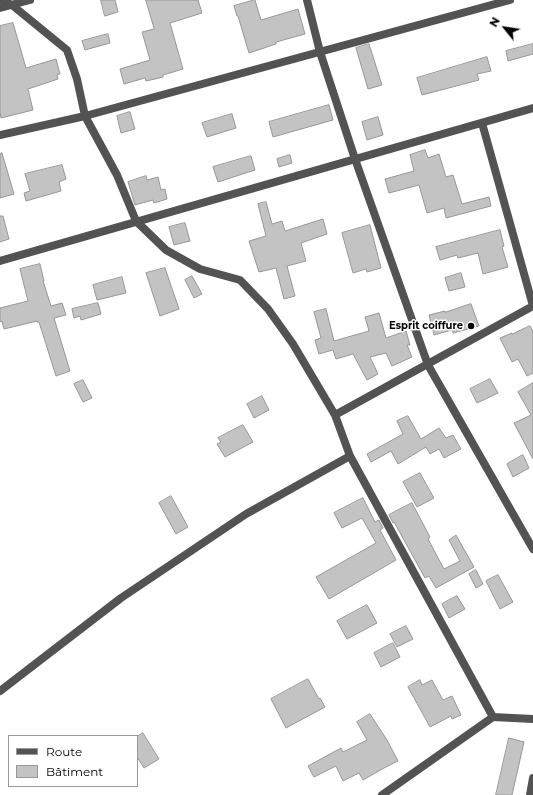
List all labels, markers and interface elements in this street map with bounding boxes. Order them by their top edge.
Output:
north arrow [485,8,525,48]
text: N [486,15,503,29]
place label: Esprit coiffure [389,320,463,332]
marker: Esprit coiffure [466,321,476,331]
legend [8,735,138,787]
text: Route [46,744,82,759]
text: Bâtiment [46,764,103,779]

